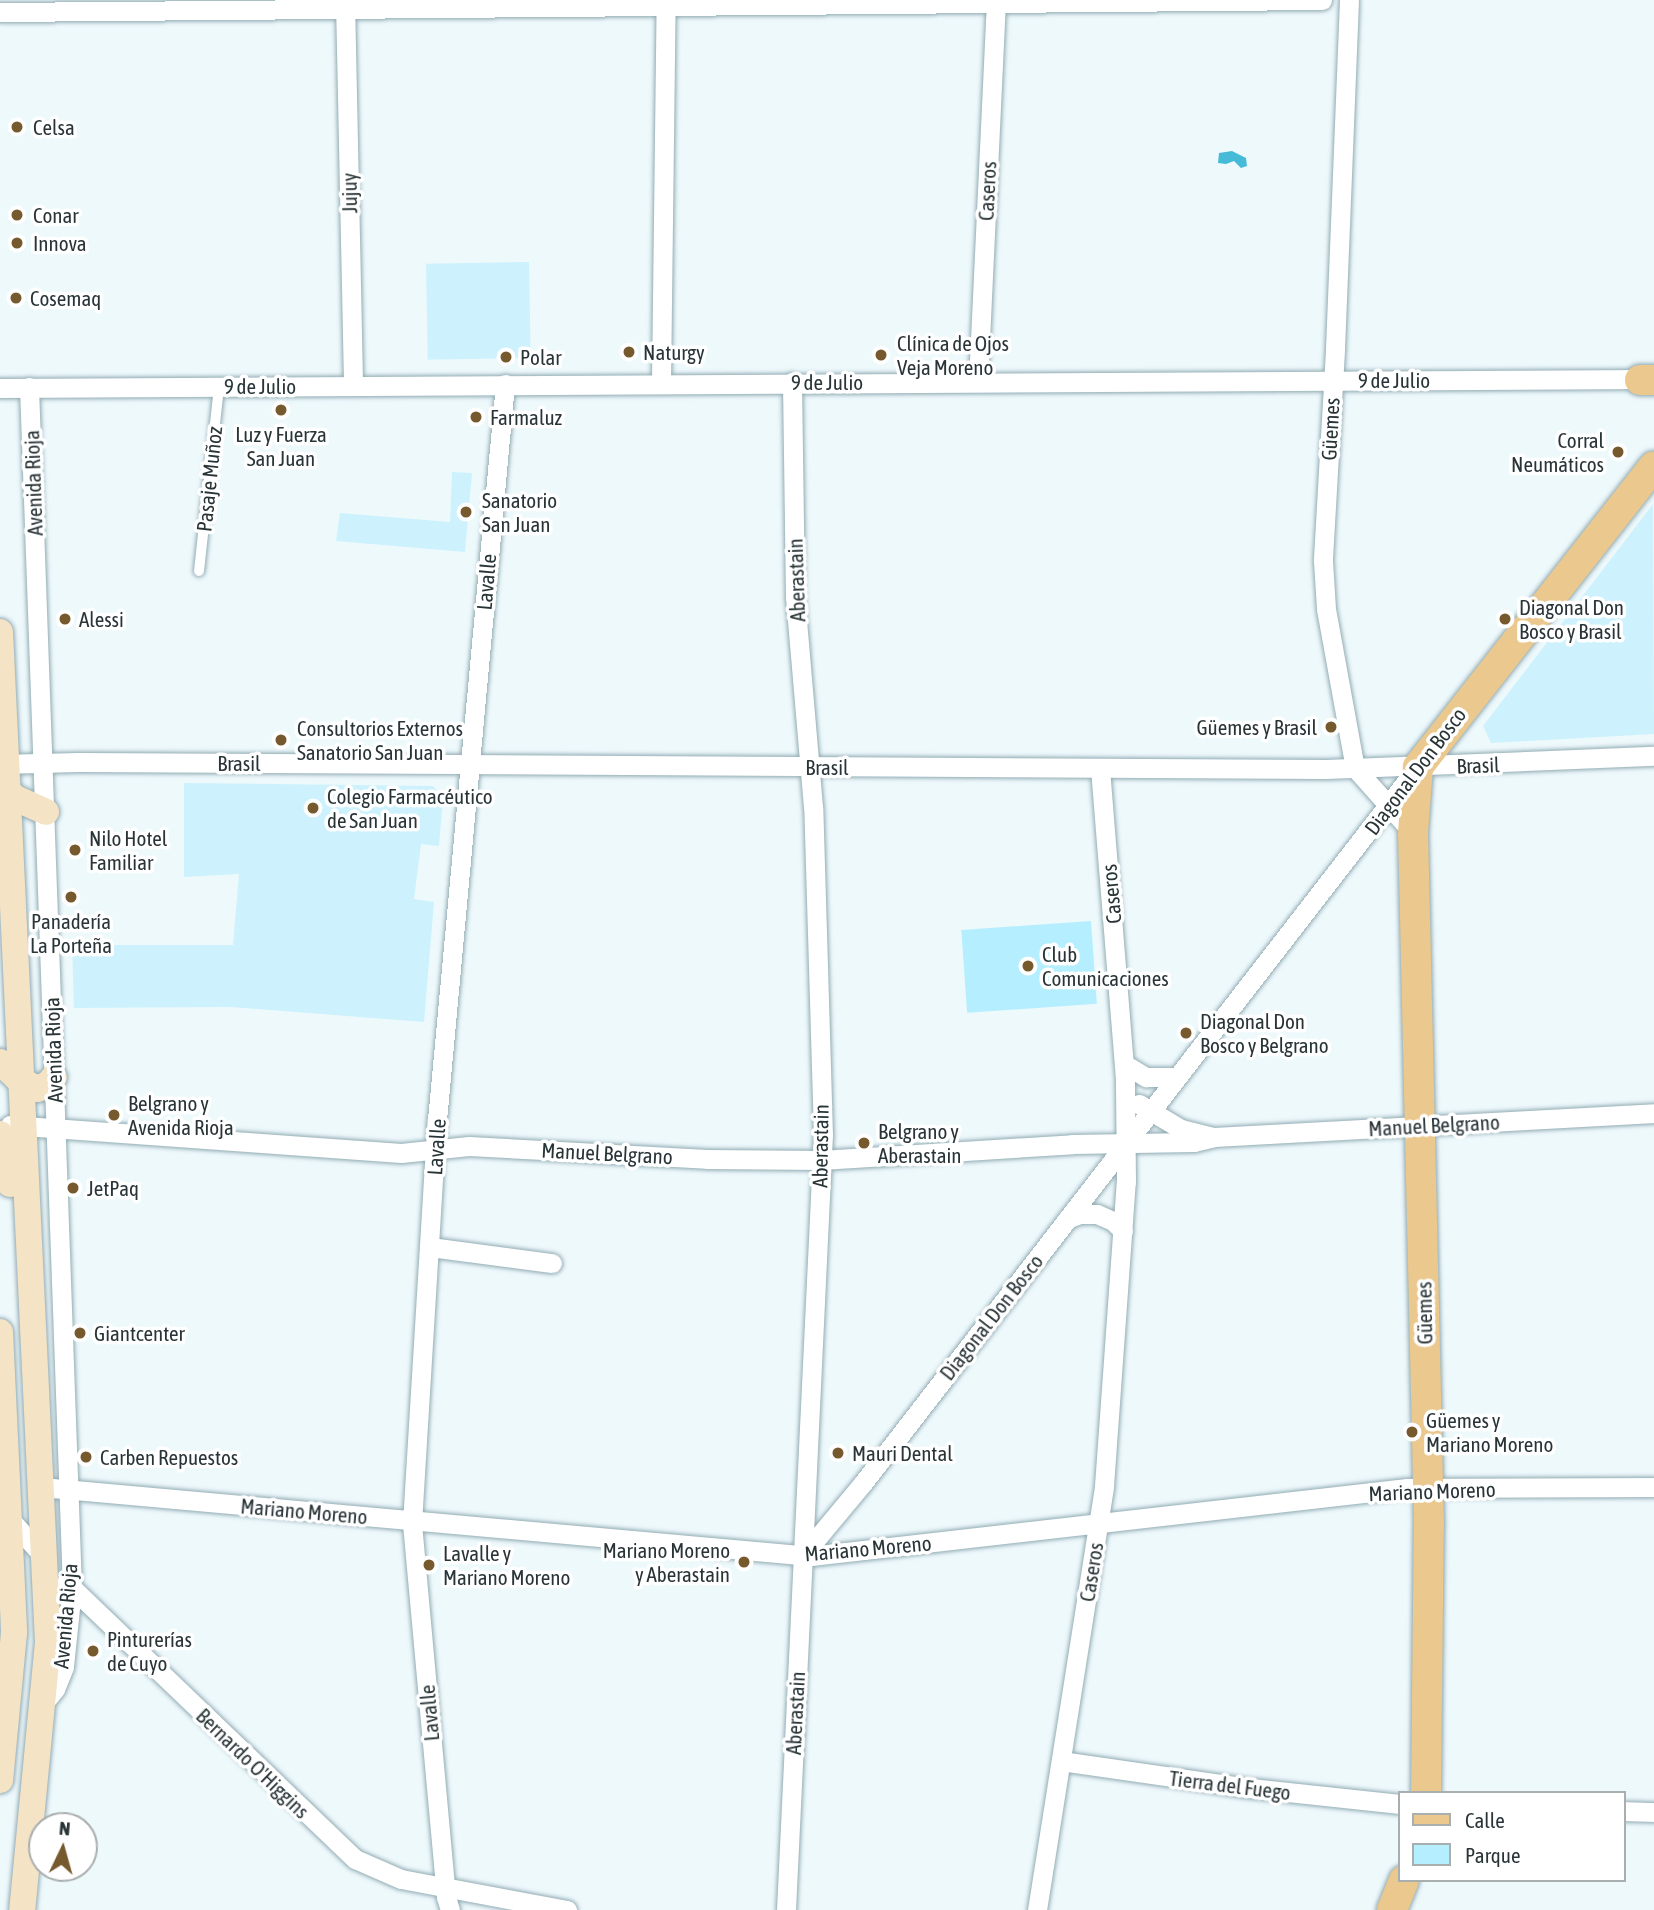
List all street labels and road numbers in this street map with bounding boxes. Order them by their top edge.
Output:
street label: Caseros [973,161,1001,221]
street label: Jujuy [336,173,362,213]
street label: 9 de Julio [1358,367,1430,393]
street label: 9 de Julio [791,369,863,395]
street label: 9 de Julio [224,373,296,399]
street label: Güemes [1316,397,1344,461]
street label: Pasaje Muñoz [191,425,227,533]
street label: Avenida Rioja [19,430,47,536]
street label: Aberastain [782,538,810,622]
street label: Lavalle [471,553,501,611]
street label: Diagonal Don Bosco [1359,702,1471,840]
street label: Brasil [217,750,261,776]
street label: Brasil [1456,752,1500,778]
street label: Brasil [805,754,849,780]
street label: Caseros [1096,863,1126,925]
street label: Avenida Rioja [39,997,67,1103]
street label: Aberastain [807,1104,833,1188]
street label: Manuel Belgrano [1368,1109,1500,1141]
street label: Lavalle [421,1118,451,1176]
street label: Manuel Belgrano [541,1137,673,1169]
street label: Diagonal Don Bosco [934,1249,1048,1385]
street label: Güemes [1411,1281,1437,1345]
street label: Mariano Moreno [1368,1476,1496,1506]
street label: Mariano Moreno [240,1493,368,1529]
street label: Mariano Moreno [804,1530,932,1566]
street label: Caseros [1074,1541,1108,1603]
street label: Avenida Rioja [48,1562,82,1670]
street label: Aberastain [780,1671,810,1755]
street label: Lavalle [414,1684,444,1742]
street label: Bernardo O'Higgins [191,1703,315,1823]
street label: Tierra del Fuego [1168,1765,1292,1805]

